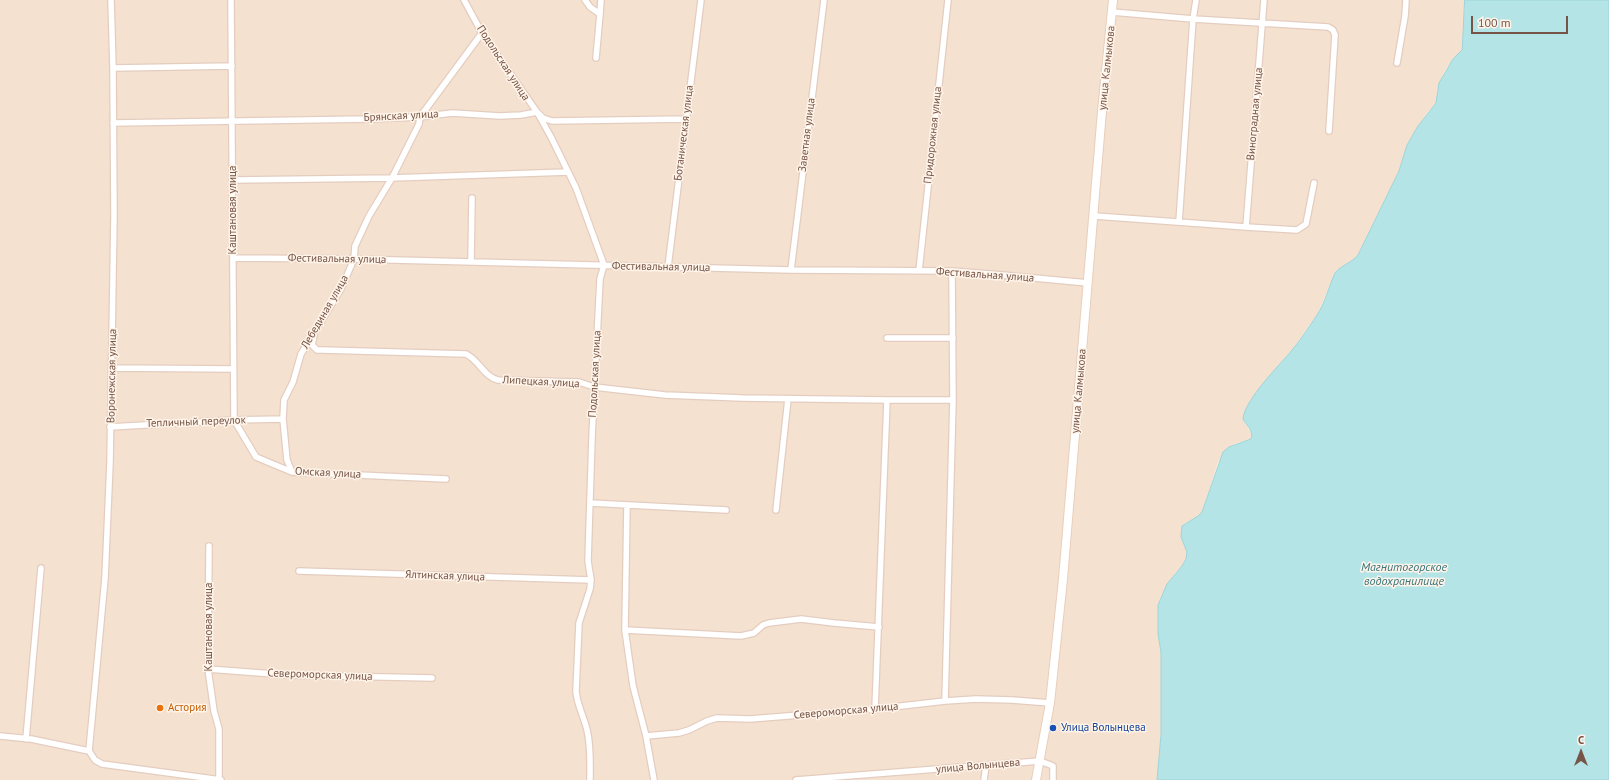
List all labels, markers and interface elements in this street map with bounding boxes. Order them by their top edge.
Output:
scale bar [1473,8,1570,34]
text: 100 m [1478,15,1511,30]
street label: Подольская улица [474,23,532,103]
street label: улица Калмыкова [1096,25,1118,111]
street label: Виноградная улица [1244,67,1266,161]
street label: Ботаническая улица [672,84,696,182]
street label: Придорожная улица [921,86,945,184]
street label: Заветная улица [796,97,818,173]
street label: Брянская улица [363,107,439,125]
street label: Каштановая улица [226,165,240,255]
street label: Фестивальная улица [288,252,386,266]
street label: Фестивальная улица [612,260,710,274]
street label: Фестивальная улица [935,265,1035,285]
street label: Лебединая улица [298,273,352,351]
street label: Воронежская улица [105,329,119,423]
street label: Подольская улица [586,330,604,418]
street label: улица Калмыкова [1069,348,1089,434]
street label: Липецкая улица [502,373,580,391]
street label: Тепличный переулок [146,414,246,430]
street label: Омская улица [294,465,362,481]
water label: Магнитогорское водохранилище [1361,561,1447,589]
street label: Ялтинская улица [405,568,485,584]
street label: Каштановая улица [202,582,216,672]
street label: Североморская улица [267,667,373,683]
street label: Североморская улица [793,700,899,722]
place label: Астория [168,701,206,715]
marker: Астория [155,703,165,713]
place label: Улица Волынцева [1061,721,1146,735]
marker: Улица Волынцева [1048,723,1058,733]
north arrow [1561,732,1601,772]
text: С [1578,733,1584,747]
street label: улица Волынцева [935,756,1021,776]

